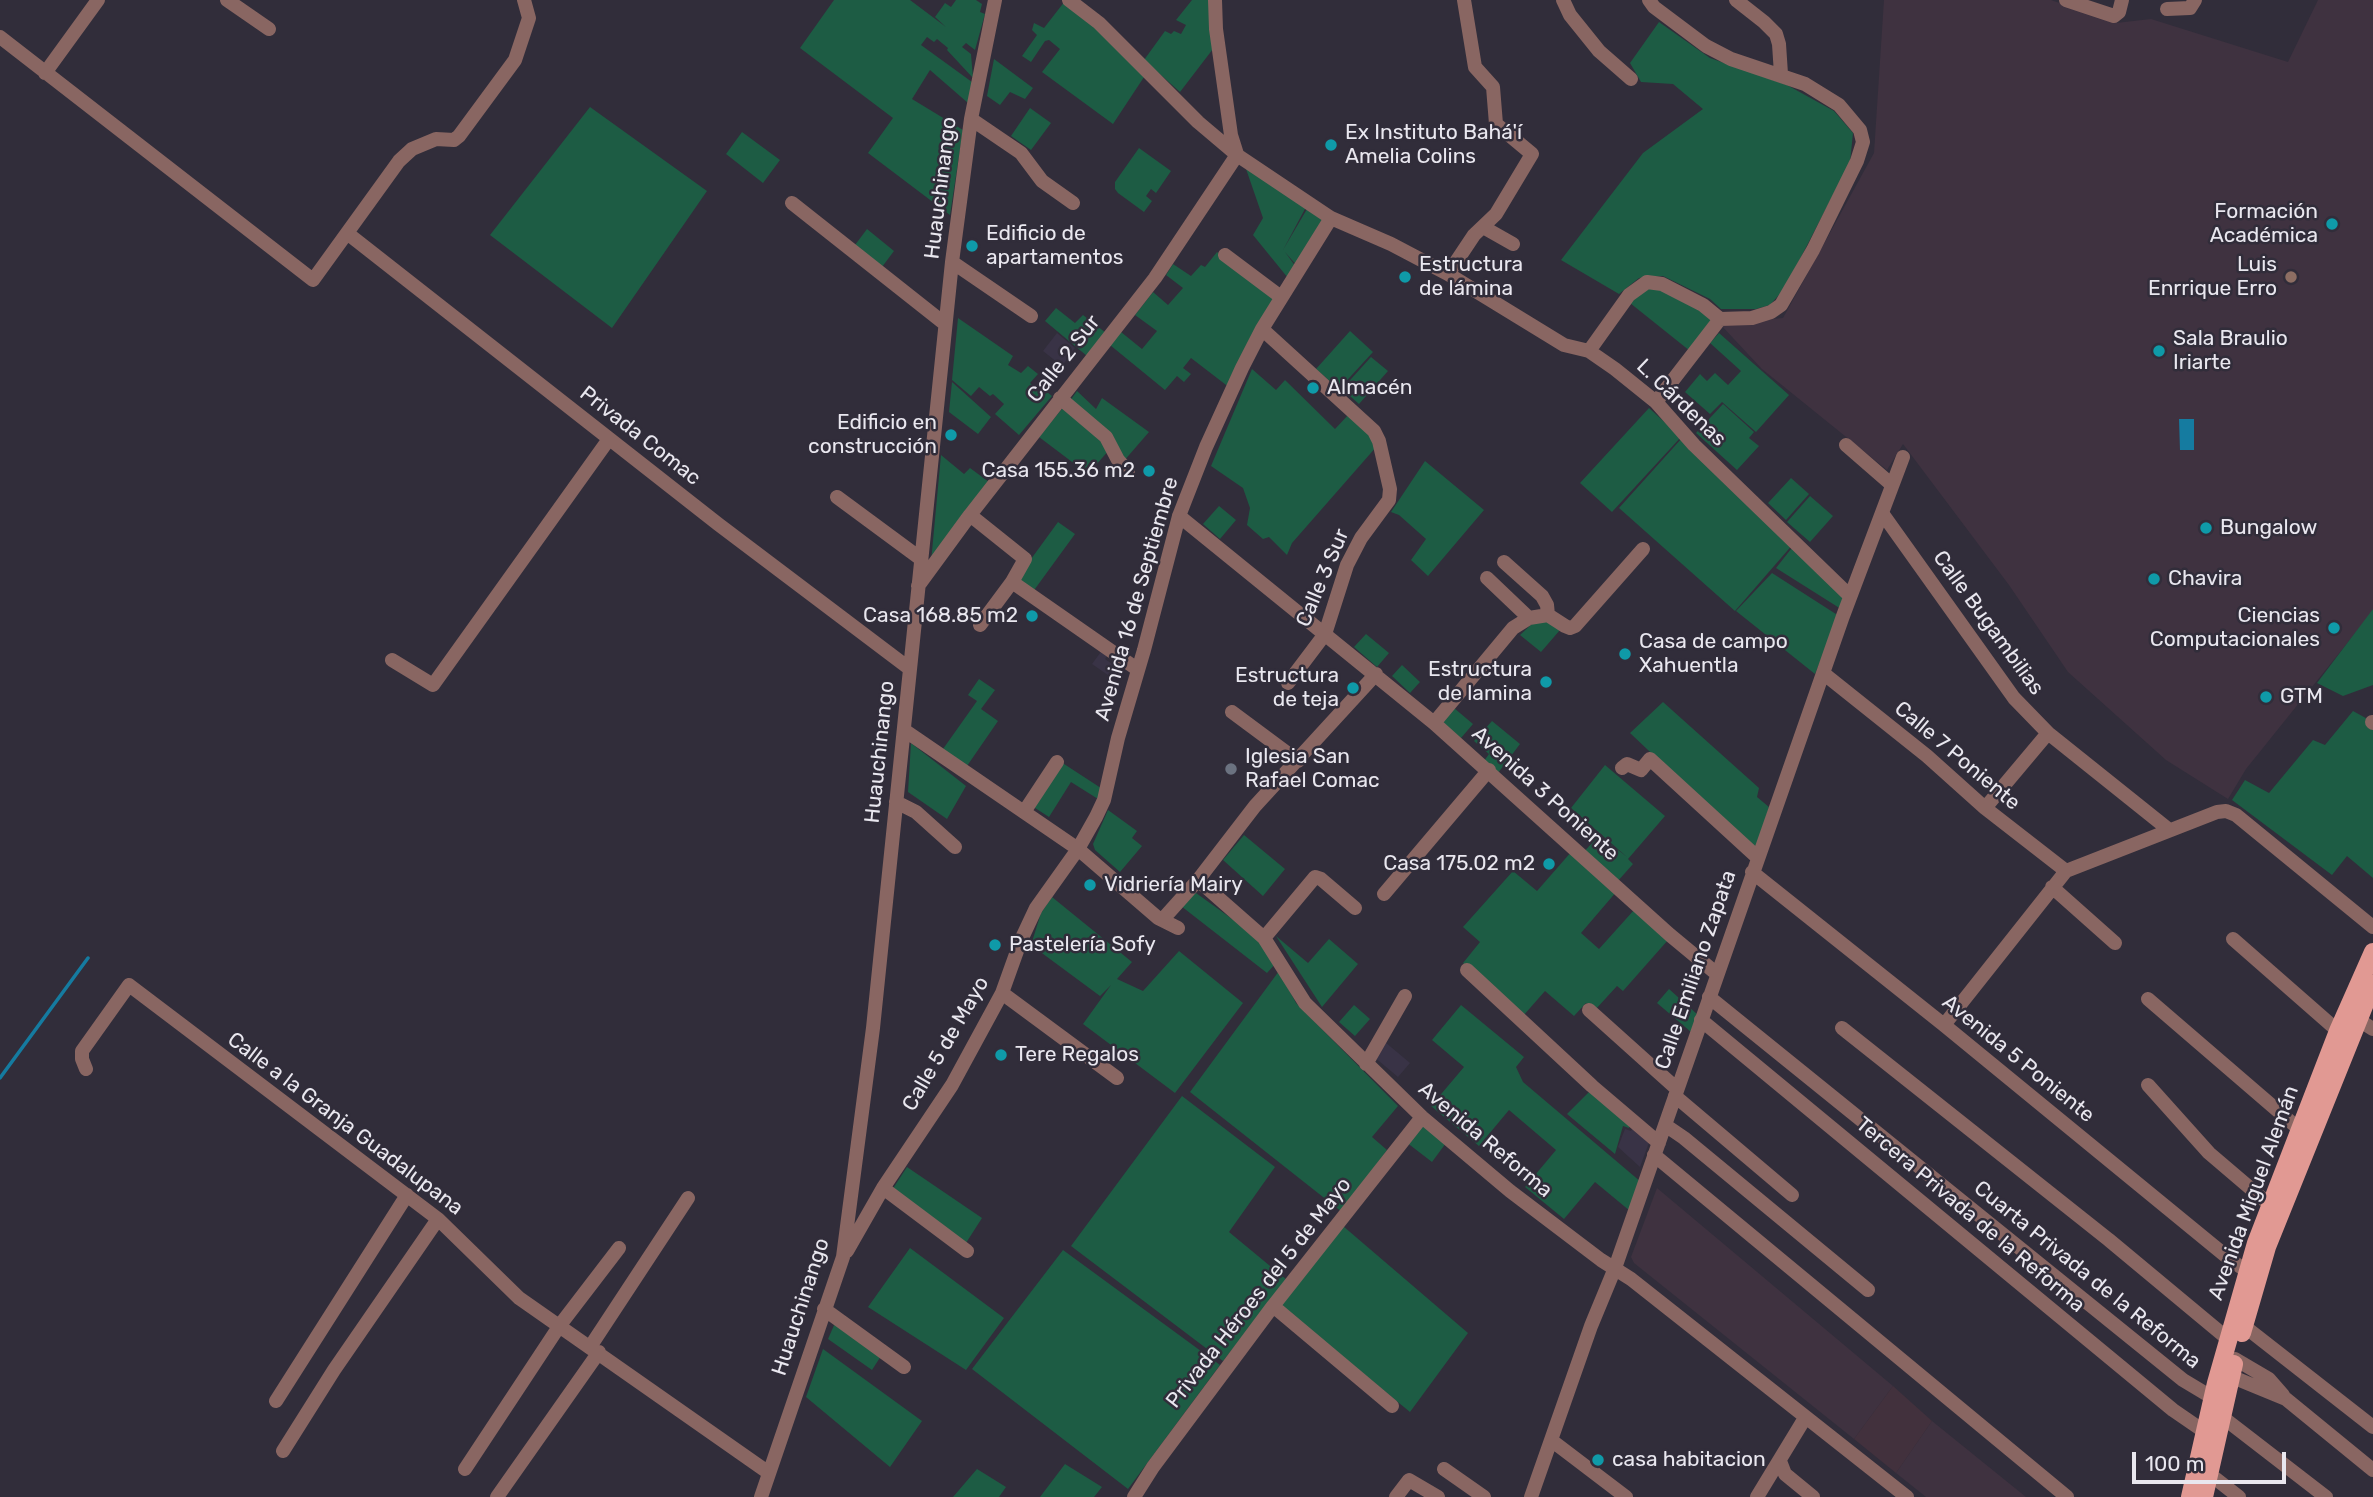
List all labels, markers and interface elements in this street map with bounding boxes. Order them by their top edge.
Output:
street label: Huauchinango [920,116,962,260]
place label: Ex Instituto Bahá'í Amelia Colins [1345,120,1522,170]
marker: Ex Instituto Bahá'í Amelia Colins [1323,137,1339,153]
place label: Formación Académica [2210,199,2318,249]
marker: Formación Académica [2324,216,2340,232]
place label: Edificio de apartamentos [986,221,1123,271]
marker: Edificio de apartamentos [964,238,980,254]
place label: Estructura de lámina [1419,252,1523,302]
place label: Luis Enrrique Erro [2148,252,2277,302]
marker: Estructura de lámina [1397,269,1413,285]
marker: Luis Enrrique Erro [2283,269,2299,285]
street label: Calle 2 Sur [1022,310,1106,408]
place label: Sala Braulio Iriarte [2173,326,2288,376]
marker: Sala Braulio Iriarte [2151,343,2167,359]
street label: L. Cárdenas [1631,354,1731,452]
place label: Almacén [1327,375,1413,401]
marker: Almacén [1305,380,1321,396]
street label: Privada Comac [575,381,705,491]
place label: Edificio en construcción [808,410,937,460]
marker: Edificio en construcción [943,427,959,443]
place label: Casa 155.36 m2 [982,458,1135,484]
marker: Casa 155.36 m2 [1141,463,1157,479]
street label: Avenida 16 de Septiembre [1090,474,1184,724]
place label: Bungalow [2220,515,2317,541]
marker: Bungalow [2198,520,2214,536]
street label: Calle 3 Sur [1291,525,1355,631]
street label: Calle Bugambilias [1927,546,2049,700]
place label: Chavira [2168,566,2242,592]
marker: Chavira [2146,571,2162,587]
place label: Casa 168.85 m2 [863,603,1018,629]
place label: Ciencias Computacionales [2150,603,2320,653]
marker: Casa 168.85 m2 [1024,608,1040,624]
marker: Ciencias Computacionales [2326,620,2342,636]
place label: Casa de campo Xahuentla [1639,629,1788,679]
marker: Casa de campo Xahuentla [1617,646,1633,662]
place label: Estructura de lamina [1428,657,1532,707]
place label: Estructura de teja [1235,663,1339,713]
marker: Estructura de lamina [1538,674,1554,690]
street label: Huauchinango [860,680,900,824]
marker: Estructura de teja [1345,680,1361,696]
place label: GTM [2280,684,2323,710]
marker: GTM [2258,689,2274,705]
street label: Calle 7 Poniente [1889,696,2025,816]
street label: Avenida 3 Poniente [1466,721,1624,867]
place label: Iglesia San Rafael Comac [1245,744,1380,794]
marker: Iglesia San Rafael Comac [1223,761,1239,777]
place label: Casa 175.02 m2 [1383,851,1535,877]
marker: Casa 175.02 m2 [1541,856,1557,872]
street label: Calle Emiliano Zapata [1650,867,1742,1073]
place label: Vidriería Mairy [1104,872,1243,898]
marker: Vidriería Mairy [1082,877,1098,893]
place label: Pastelería Sofy [1009,932,1156,958]
marker: Pastelería Sofy [987,937,1003,953]
street label: Calle 5 de Mayo [897,972,995,1116]
street label: Avenida 5 Poniente [1937,990,2099,1128]
street label: Calle a la Granja Guadalupana [222,1027,468,1221]
place label: Tere Regalos [1015,1042,1139,1068]
marker: Tere Regalos [993,1047,1009,1063]
street label: Avenida Reforma [1413,1077,1557,1203]
street label: Avenida Miguel Alemán [2203,1082,2305,1304]
street label: Tercera Privada de la Reforma [1850,1112,2090,1318]
street label: Privada Héroes del 5 de Mayo [1161,1173,1357,1413]
street label: Cuarta Privada de la Reforma [1969,1176,2205,1374]
street label: Huauchinango [767,1235,835,1379]
scale bar [2135,1438,2289,1482]
place label: casa habitacion [1612,1447,1766,1473]
text: 100 m [2145,1451,2204,1476]
marker: casa habitacion [1590,1452,1606,1468]

